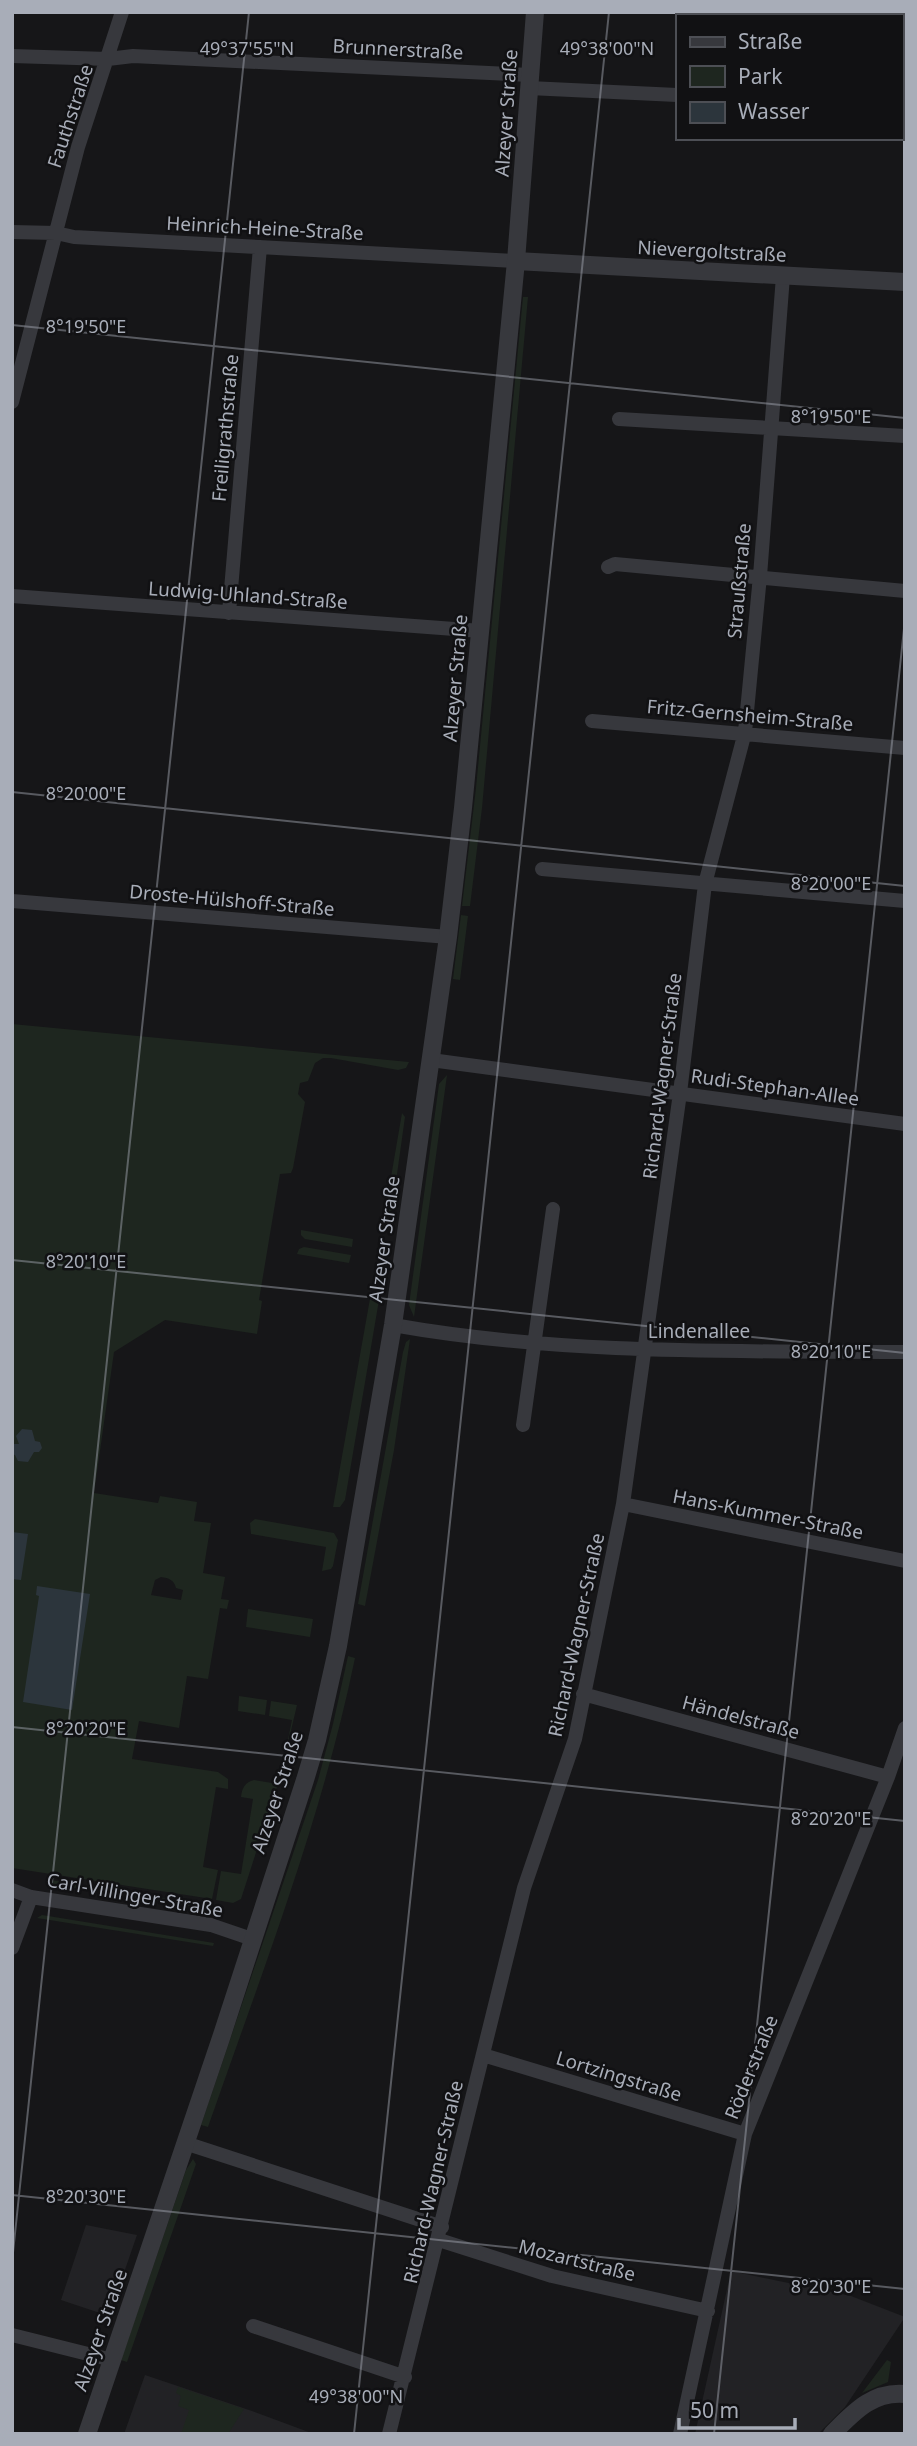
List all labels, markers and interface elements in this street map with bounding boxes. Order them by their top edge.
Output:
legend [676,14,903,140]
text: Straße [738,27,802,55]
street label: Brunnerstraße [332,33,464,65]
text: 49°37'55"N [200,36,294,60]
text: 49°38'00"N [560,36,654,60]
street label: Alzeyer Straße [489,48,523,178]
street label: Fauthstraße [41,61,99,171]
text: Park [738,62,783,90]
text: Wasser [738,97,810,125]
street label: Heinrich-Heine-Straße [166,210,364,246]
street label: Nievergoltstraße [637,234,787,268]
text: 8°19'50"E [46,314,126,338]
street label: Freiligrathstraße [206,353,244,503]
text: 8°19'50"E [791,404,871,428]
street label: Straußstraße [721,522,757,640]
street label: Ludwig-Uhland-Straße [147,575,349,615]
street label: Alzeyer Straße [436,613,474,743]
street label: Fritz-Gernsheim-Straße [646,693,854,737]
text: 8°20'00"E [46,781,126,805]
text: 8°20'00"E [791,871,871,895]
street label: Droste-Hülshoff-Straße [128,878,336,922]
street label: Richard-Wagner-Straße [636,971,688,1181]
street label: Rudi-Stephan-Allee [689,1062,861,1112]
street label: Alzeyer Straße [362,1174,406,1304]
text: 8°20'10"E [46,1249,126,1273]
street label: Lindenallee [648,1318,750,1344]
text: 8°20'10"E [791,1339,871,1363]
street label: Hans-Kummer-Straße [671,1483,865,1545]
street label: Richard-Wagner-Straße [542,1531,610,1739]
street label: Händelstraße [679,1689,803,1745]
text: 8°20'20"E [46,1716,126,1740]
street label: Alzeyer Straße [245,1727,309,1857]
text: 8°20'20"E [791,1806,871,1830]
street label: Carl-Villinger-Straße [45,1867,225,1923]
street label: Röderstraße [718,2011,784,2123]
street label: Lortzingstraße [553,2045,685,2107]
street label: Richard-Wagner-Straße [397,2078,469,2286]
text: 8°20'30"E [46,2184,126,2208]
street label: Mozartstraße [516,2233,638,2287]
street label: Alzeyer Straße [67,2265,133,2395]
text: 8°20'30"E [791,2274,871,2298]
text: 49°38'00"N [309,2384,403,2408]
scale bar [679,2386,794,2430]
text: 50 m [690,2396,739,2424]

